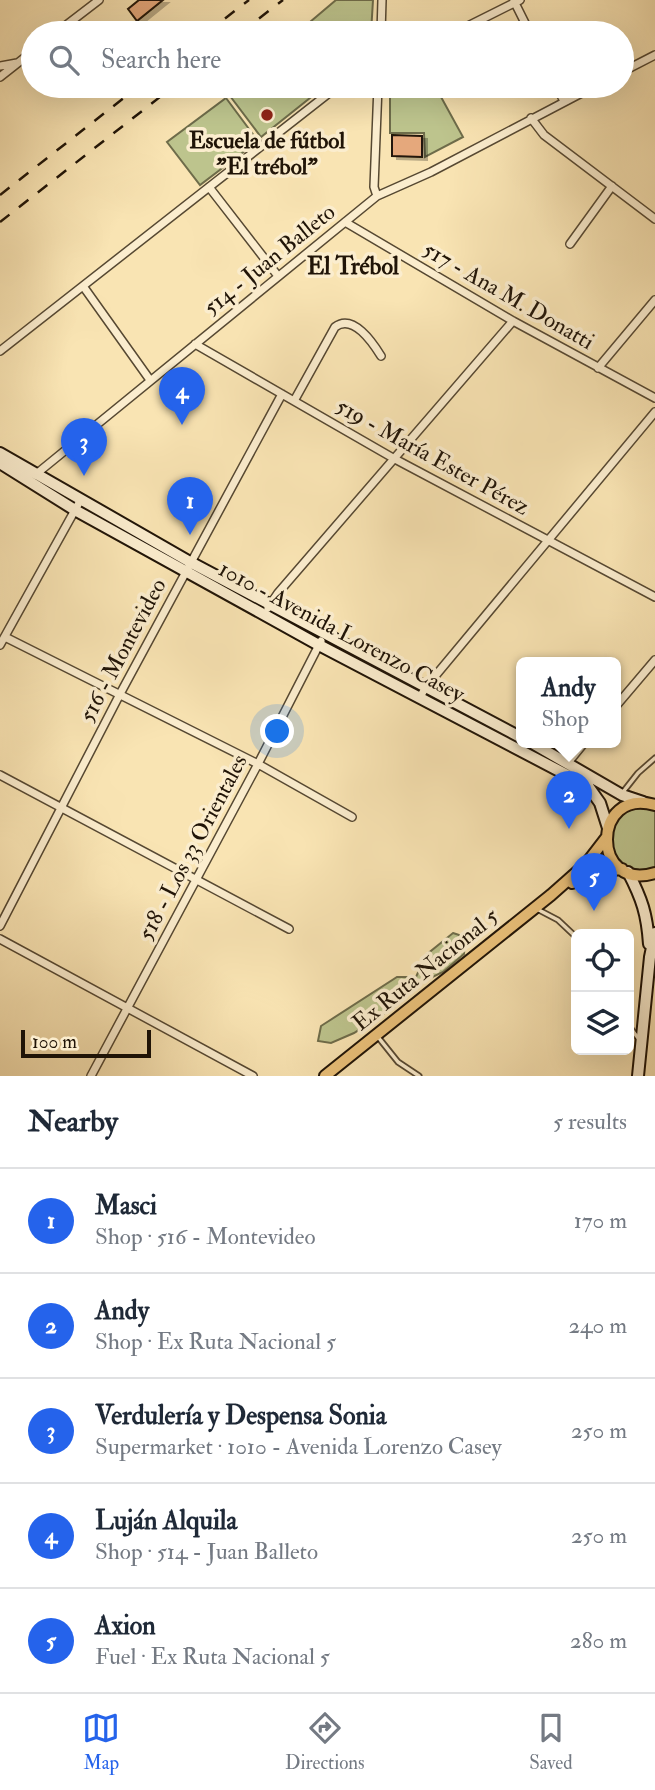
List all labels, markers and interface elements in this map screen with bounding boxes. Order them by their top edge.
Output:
search box [21,21,634,98]
icon: search [45,41,83,79]
text: Search here [101,44,221,76]
marker: Escuela de fútbol "El trébol" [259,107,275,123]
place label: Escuela de fútbol "El trébol" [189,126,346,181]
street label: 514 - Juan Balleto [198,197,341,321]
street label: 517 - Ana M. Donatti [418,235,599,356]
district label: El Trébol [307,251,400,282]
pin: 4 [159,367,205,425]
street label: 519 - María Ester Pérez [331,391,535,522]
pin: 3 [61,418,107,476]
pin: 1 [167,477,213,535]
street label: 1010 - Avenida Lorenzo Casey [214,554,471,709]
street label: 516 - Montevideo [72,573,173,727]
popup [516,657,621,748]
text: Andy [541,672,596,704]
text: Shop [541,704,589,733]
your location [260,714,294,748]
street label: 518 - Los 33 Orientales [131,749,254,945]
pin: 2 [546,771,592,829]
pin: 5 [571,853,617,911]
street label: Ex Ruta Nacional 5 [346,902,504,1037]
map controls [571,929,634,1055]
button: locate [571,929,634,992]
button: layers [571,992,634,1055]
scale bar [21,1027,150,1059]
text: 100 m [32,1030,77,1054]
text: Nearby [28,1103,118,1140]
text: 5 results [553,1107,627,1136]
text: Masci [95,1190,157,1222]
text: 1 [47,1206,55,1235]
text: 170 m [574,1206,627,1235]
text: Shop · 516 - Montevideo [95,1222,316,1251]
text: Andy [95,1295,149,1327]
text: 2 [45,1311,57,1340]
text: 240 m [568,1311,627,1340]
text: Shop · Ex Ruta Nacional 5 [95,1327,336,1356]
text: Verdulería y Despensa Sonia [95,1400,386,1432]
text: 3 [47,1416,55,1445]
text: 250 m [571,1416,627,1445]
text: Supermarket · 1010 - Avenida Lorenzo Casey [95,1432,502,1461]
text: Luján Alquila [95,1505,237,1537]
text: 4 [45,1521,57,1550]
text: 250 m [571,1521,627,1550]
text: Shop · 514 - Juan Balleto [95,1537,318,1566]
text: Axion [95,1610,156,1642]
text: 5 [46,1626,56,1655]
text: 280 m [570,1626,627,1655]
text: Fuel · Ex Ruta Nacional 5 [95,1642,330,1671]
tab: Map [82,1709,120,1775]
tab: Directions [285,1709,365,1775]
tab: Saved [529,1709,573,1775]

